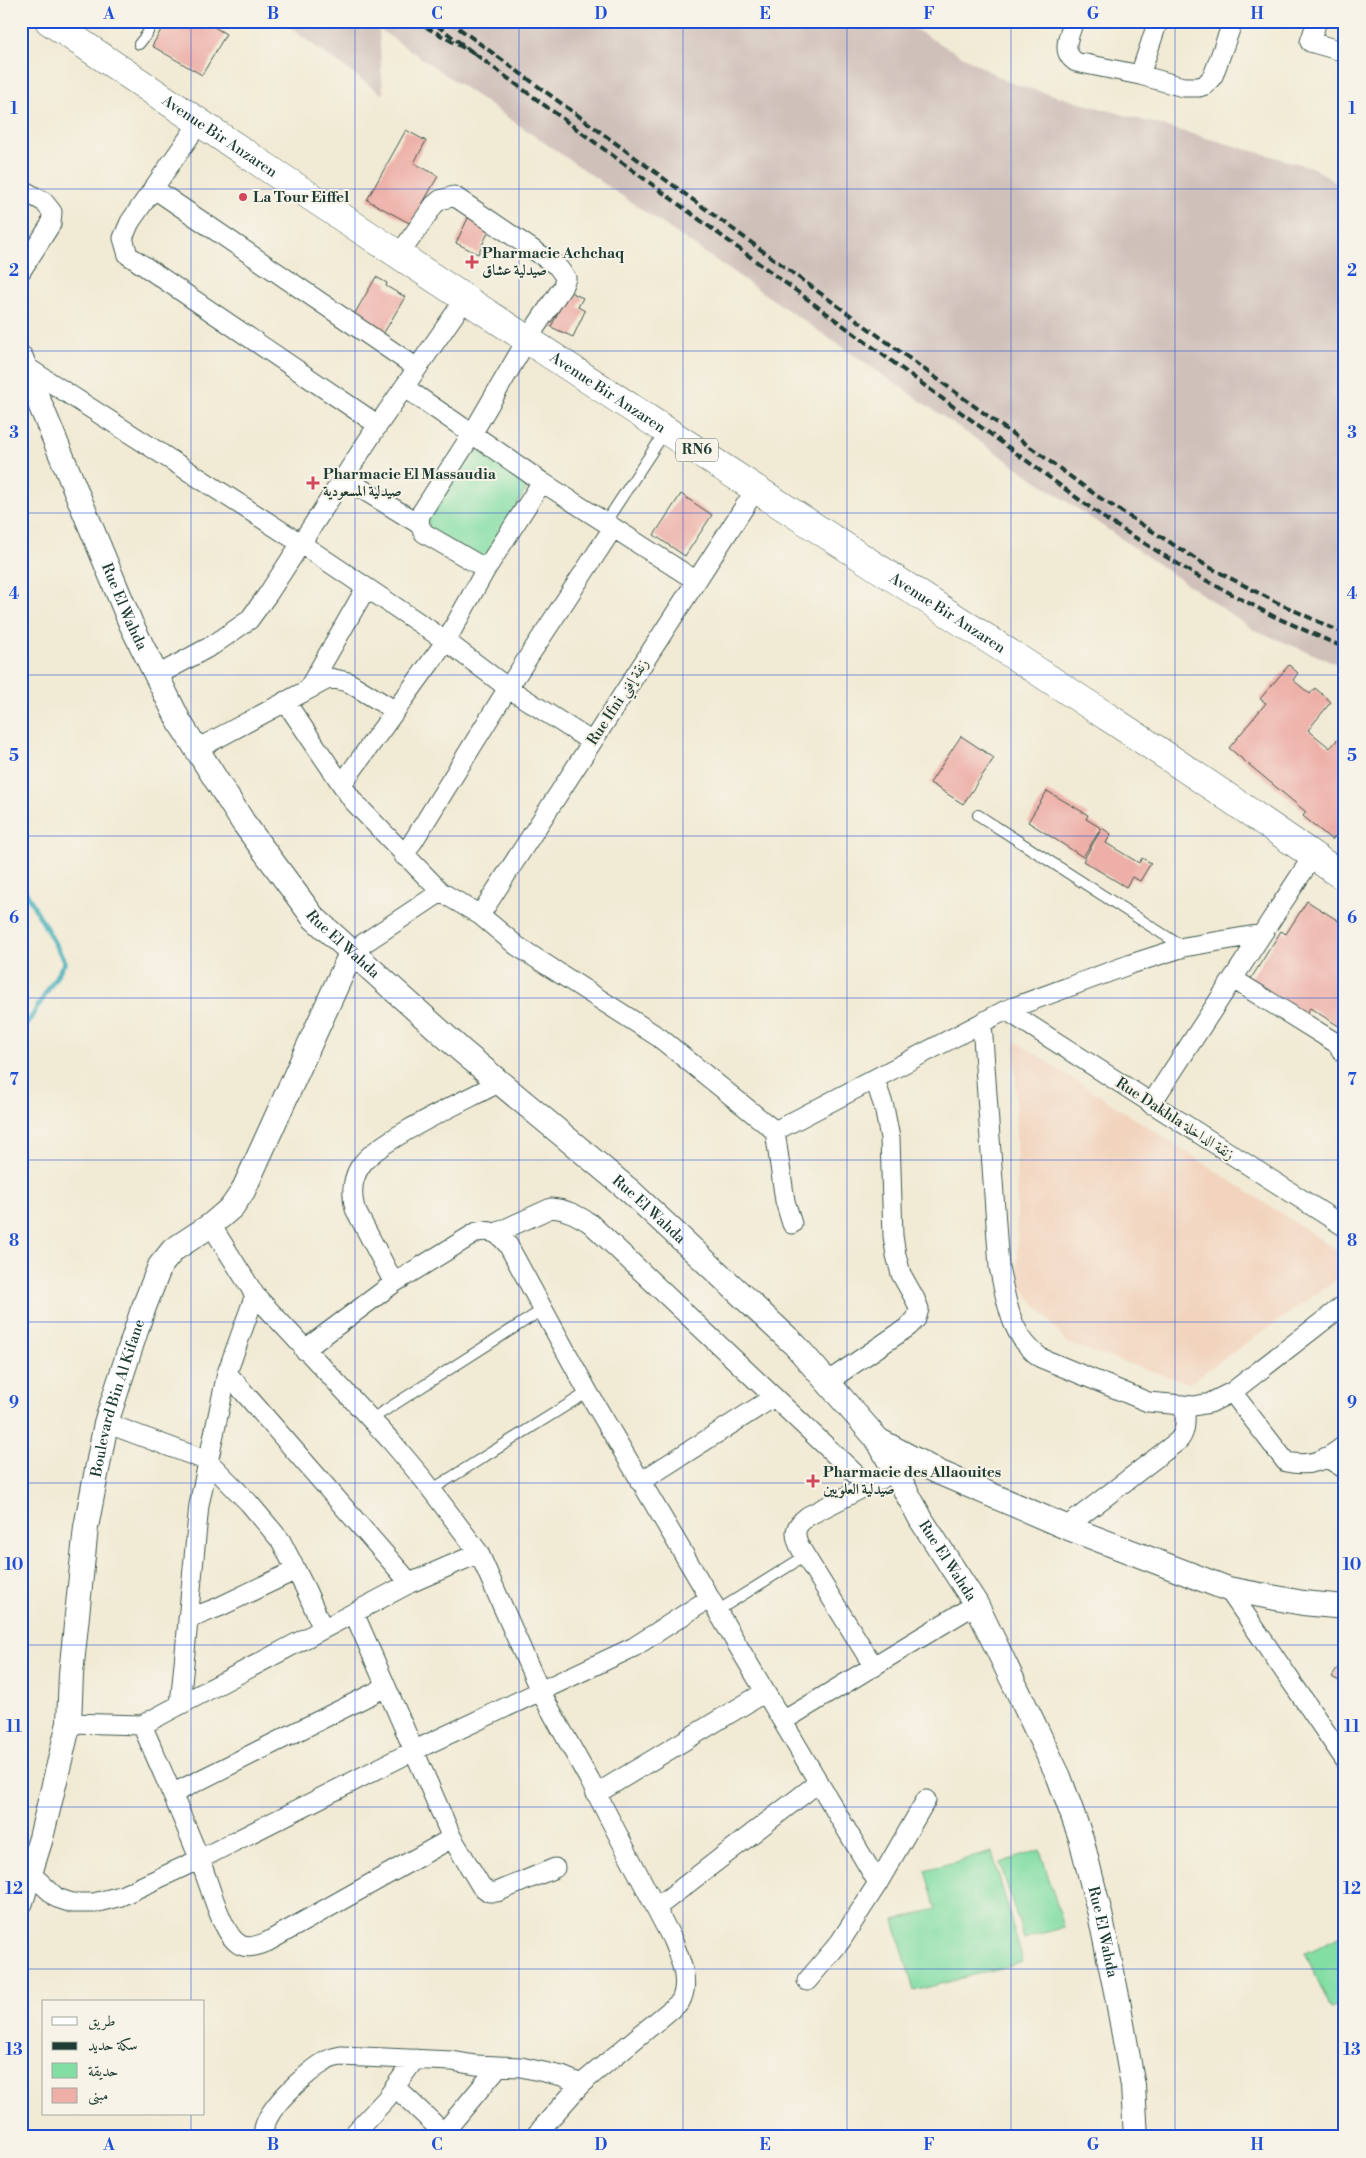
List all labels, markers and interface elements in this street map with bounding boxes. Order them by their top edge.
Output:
text: A [102,4,115,24]
text: B [267,4,279,24]
text: C [431,4,443,24]
text: D [595,4,608,24]
text: E [759,4,771,24]
text: F [923,4,935,24]
text: G [1087,4,1100,24]
text: H [1250,4,1264,24]
street label: Avenue Bir Anzaren [158,90,281,181]
text: 1 [10,99,18,119]
text: 1 [1348,99,1356,119]
place label: La Tour Eiffel [253,188,349,207]
marker: La Tour Eiffel [237,191,249,203]
place label: Pharmacie Achchaq صيدلية عشاق [482,244,625,280]
marker: Pharmacie Achchaq صيدلية عشاق [466,256,478,268]
text: 2 [9,261,19,281]
text: 2 [1347,261,1357,281]
street label: Avenue Bir Anzaren [545,347,669,437]
text: 3 [9,423,19,443]
text: 3 [1347,423,1357,443]
road number: RN6 [676,438,718,462]
place label: Pharmacie El Massaudia صيدلية المسعودية [323,465,497,501]
marker: Pharmacie El Massaudia صيدلية المسعودية [307,477,319,489]
street label: Rue El Wahda [97,560,152,653]
street label: Avenue Bir Anzaren [885,568,1009,657]
text: 4 [9,584,20,604]
text: 4 [1347,584,1358,604]
street label: Rue Ifni زنقة إفني [583,655,656,751]
text: 5 [9,746,19,766]
text: 5 [1347,746,1357,766]
street label: Rue El Wahda [302,906,384,982]
text: 6 [9,908,19,928]
text: 6 [1347,908,1357,928]
text: 7 [9,1070,19,1090]
text: 7 [1347,1070,1357,1090]
street label: Rue Dakhla زنقة الداخلة [1112,1073,1238,1165]
street label: Rue El Wahda [608,1171,690,1248]
text: 8 [9,1231,19,1251]
text: 8 [1347,1231,1357,1251]
street label: Boulevard Bin Al Kifane [86,1317,149,1480]
text: 9 [9,1393,19,1413]
text: 9 [1347,1393,1357,1413]
place label: Pharmacie des Allaouites صيدلية العلويين [823,1463,1001,1499]
marker: Pharmacie des Allaouites صيدلية العلويين [807,1475,819,1487]
street label: Rue El Wahda [914,1516,981,1605]
text: 10 [5,1555,23,1575]
text: 10 [1343,1555,1361,1575]
text: 11 [6,1717,22,1737]
text: 11 [1344,1717,1360,1737]
text: 12 [5,1879,23,1899]
text: 12 [1343,1879,1361,1899]
street label: Rue El Wahda [1084,1884,1122,1980]
legend [42,2000,205,2116]
text: طريق [88,2012,115,2031]
text: سكة حديد [88,2036,138,2055]
text: 13 [5,2040,23,2060]
text: 13 [1343,2040,1361,2060]
text: حديقة [88,2062,118,2081]
text: مبنى [88,2086,108,2106]
text: A [102,2135,115,2155]
text: B [267,2135,279,2155]
text: C [431,2135,443,2155]
text: D [595,2135,608,2155]
text: E [759,2135,771,2155]
text: F [923,2135,935,2155]
text: G [1087,2135,1100,2155]
text: H [1250,2135,1264,2155]

